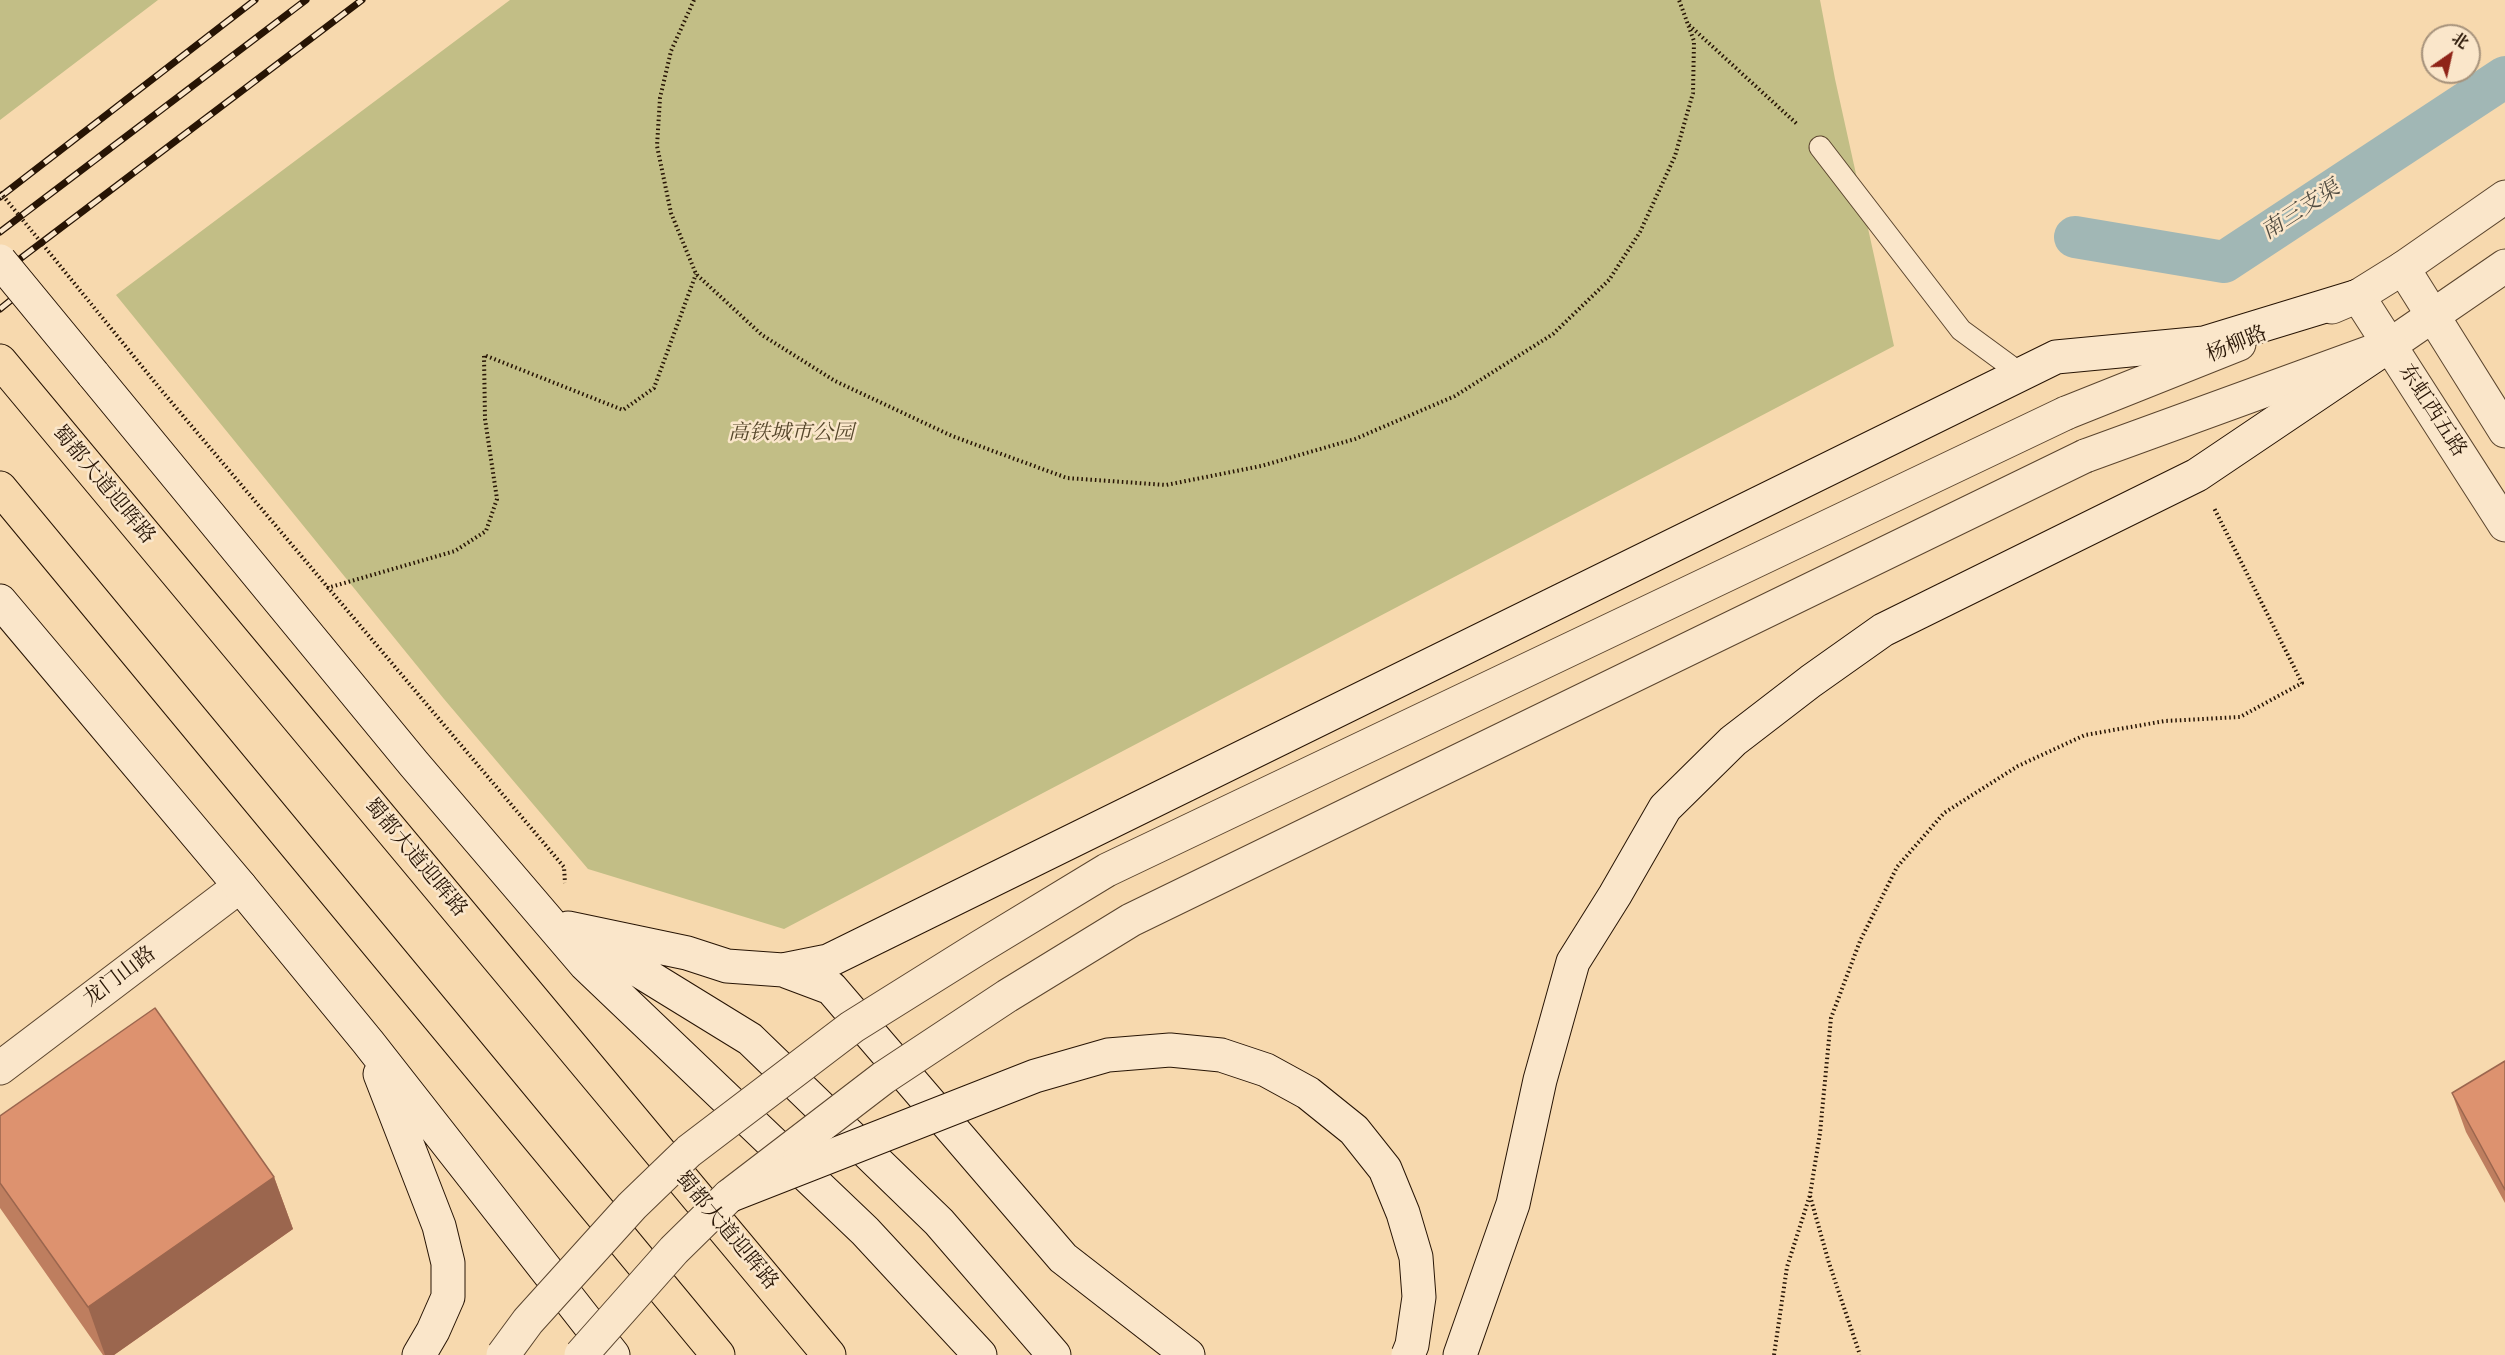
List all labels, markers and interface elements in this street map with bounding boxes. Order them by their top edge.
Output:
north arrow [2421,24,2481,84]
text: 北 [2447,27,2473,54]
water label: 南三支渠 [2257,176,2345,246]
street label: 杨柳路 [2203,322,2271,368]
street label: 东虹西五路 [2393,360,2471,462]
street label: 蜀都大道迎晖路 [46,421,160,549]
park label: 高铁城市公园 [728,421,854,447]
street label: 蜀都大道迎晖路 [358,794,472,922]
street label: 龙门山路 [79,942,161,1012]
street label: 蜀都大道迎晖路 [669,1167,783,1295]

